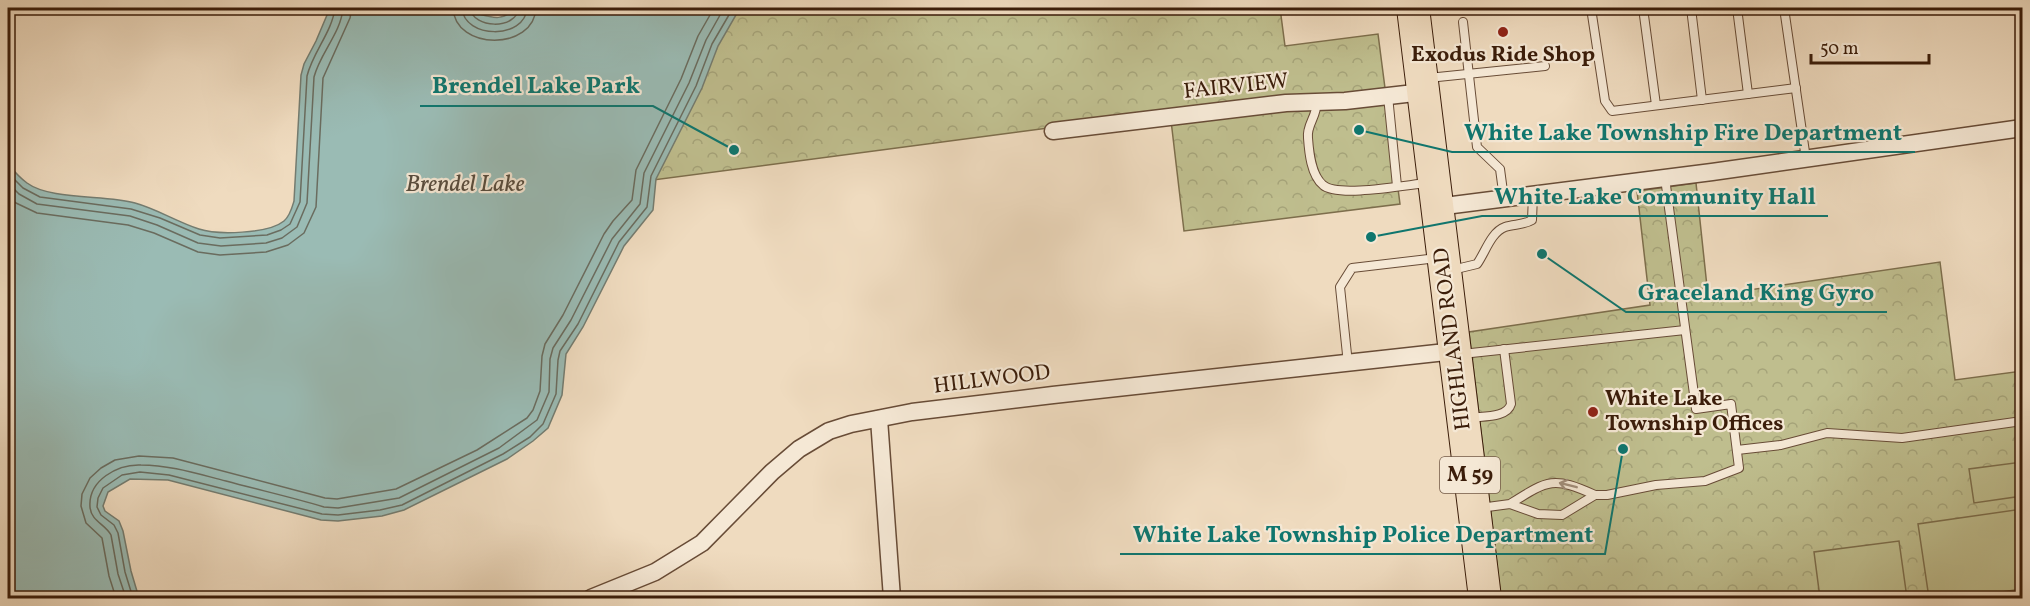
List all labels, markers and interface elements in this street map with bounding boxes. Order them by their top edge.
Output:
marker: Exodus Ride Shop [1496,25,1510,39]
scale bar [1811,27,1930,65]
text: 50 m [1820,37,1859,62]
place label: Exodus Ride Shop [1411,40,1595,71]
callout: Brendel Lake Park [420,64,653,106]
street label: FAIRVIEW [1182,66,1290,108]
text: Brendel Lake Park [432,70,641,104]
callout: White Lake Township Fire Department [1452,110,1915,152]
text: White Lake Township Fire Department [1464,117,1902,151]
water label: Brendel Lake [406,168,525,202]
callout: White Lake Community Hall [1482,174,1828,216]
text: White Lake Community Hall [1494,181,1816,215]
street label: HIGHLAND ROAD [1426,246,1480,432]
callout: Graceland King Gyro [1626,270,1887,312]
text: Graceland King Gyro [1638,277,1874,311]
street label: HILLWOOD [932,357,1052,403]
place label: White Lake Township Offices [1605,384,1783,440]
marker: White Lake Township Offices [1586,405,1600,419]
road number: M 59 [1440,457,1500,493]
one-way arrow [1559,478,1578,490]
callout: White Lake Township Police Department [1120,512,1605,554]
text: White Lake Township Police Department [1133,519,1593,553]

